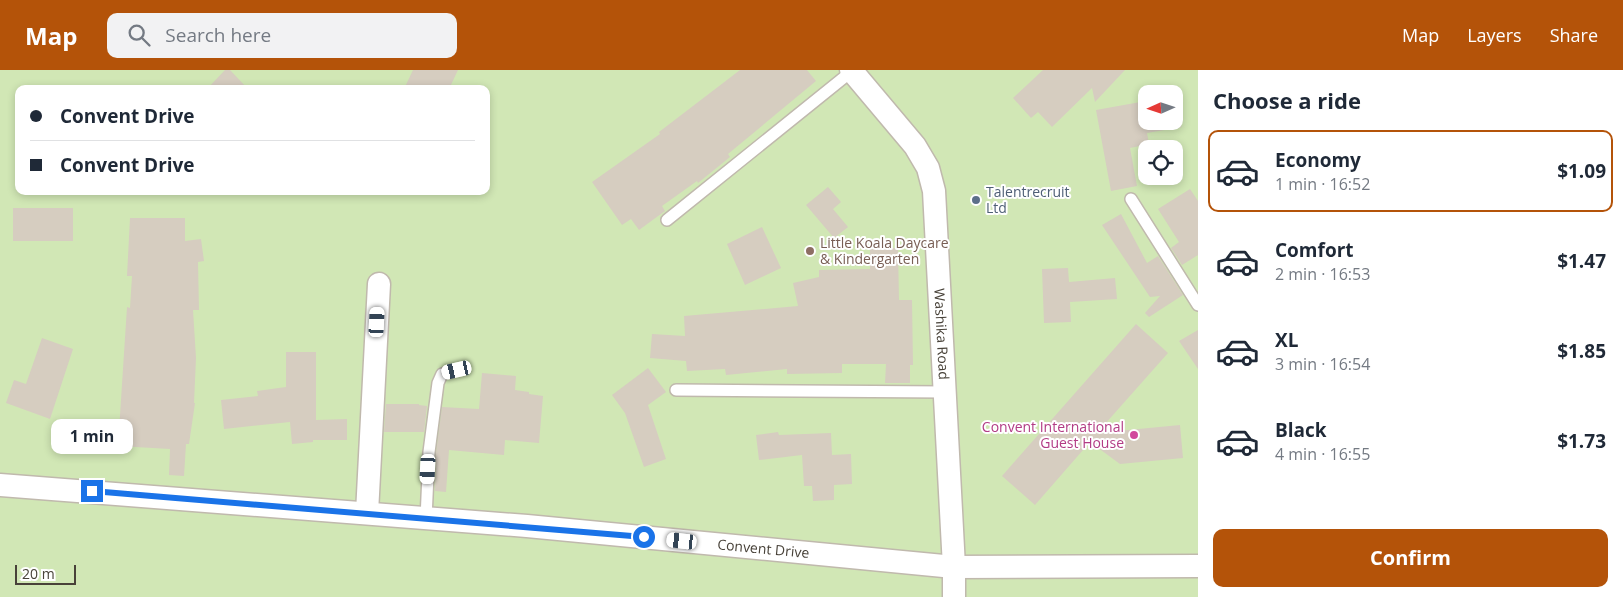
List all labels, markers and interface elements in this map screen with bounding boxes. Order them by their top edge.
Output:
search box [107,13,457,58]
text: Map [25,19,77,52]
icon: search [125,21,153,49]
text: Search here [165,22,271,48]
text: Map [1402,23,1439,47]
text: Layers [1467,23,1522,47]
text: Share [1550,23,1598,47]
north arrow [1138,85,1182,130]
map controls [1138,85,1183,185]
text: Choose a ride [1213,85,1361,115]
text: Convent Drive [60,103,195,129]
button: locate [1138,140,1183,185]
text: Economy [1275,147,1361,173]
icon: car [1215,149,1260,194]
text: Convent Drive [60,152,195,178]
text: $1.09 [1557,158,1606,184]
text: 1 min · 16:52 [1275,173,1370,195]
place label: Talentrecruit Ltd [986,182,1070,217]
marker: Talentrecruit Ltd [970,194,982,206]
place label: Little Koala Daycare & Kindergarten [820,233,949,268]
text: Comfort [1275,237,1354,263]
icon: car [1215,239,1260,284]
marker: Little Koala Daycare & Kindergarten [804,245,816,257]
text: $1.47 [1557,248,1606,274]
text: 2 min · 16:53 [1275,263,1370,285]
street label: Washika Road [930,288,954,380]
car [368,307,385,337]
text: XL [1275,327,1298,353]
icon: car [1215,329,1260,374]
text: $1.85 [1557,338,1606,364]
text: 3 min · 16:54 [1275,353,1370,375]
car [440,359,473,381]
place label: Convent International Guest House [982,417,1124,452]
text: Black [1275,417,1327,443]
callout: 1 min [51,418,133,454]
icon: car [1215,419,1260,464]
text: 1 min [70,425,114,447]
text: $1.73 [1557,428,1606,454]
marker: Convent International Guest House [1128,429,1140,441]
text: 4 min · 16:55 [1275,443,1370,465]
car [419,454,436,484]
route end [81,480,103,502]
route start [633,526,655,548]
button: Confirm [1213,529,1608,587]
car [666,532,697,550]
street label: Convent Drive [717,534,810,562]
scale bar [15,562,76,585]
text: 20 m [22,564,55,583]

